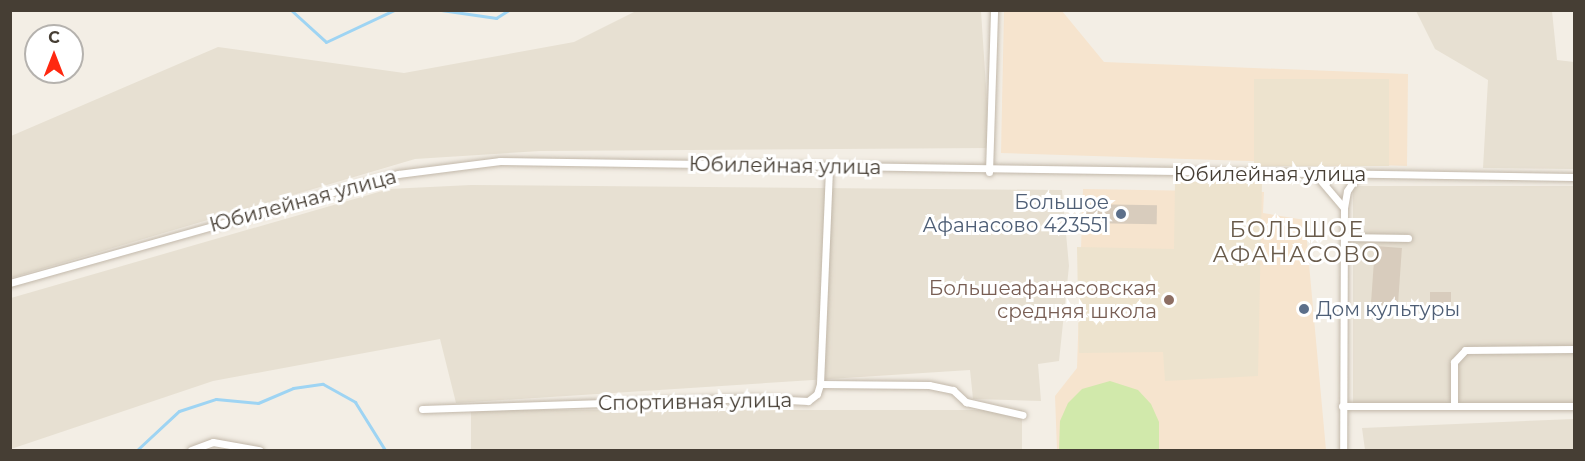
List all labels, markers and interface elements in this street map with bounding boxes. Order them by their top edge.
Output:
north arrow [24,24,84,84]
text: С [48,28,60,47]
street label: Юбилейная улица [689,152,881,180]
street label: Юбилейная улица [1174,162,1366,186]
street label: Юбилейная улица [207,164,399,238]
place label: Большое Афанасово 423551 [922,190,1109,237]
marker: Большое Афанасово 423551 [1114,207,1128,221]
district label: БОЛЬШОЕ АФАНАСОВО [1212,216,1382,268]
place label: Большеафанасовская средняя школа [929,276,1157,323]
marker: Большеафанасовская средняя школа [1162,293,1176,307]
place label: Дом культуры [1316,297,1460,321]
marker: Дом культуры [1297,302,1311,316]
street label: Спортивная улица [598,388,792,416]

